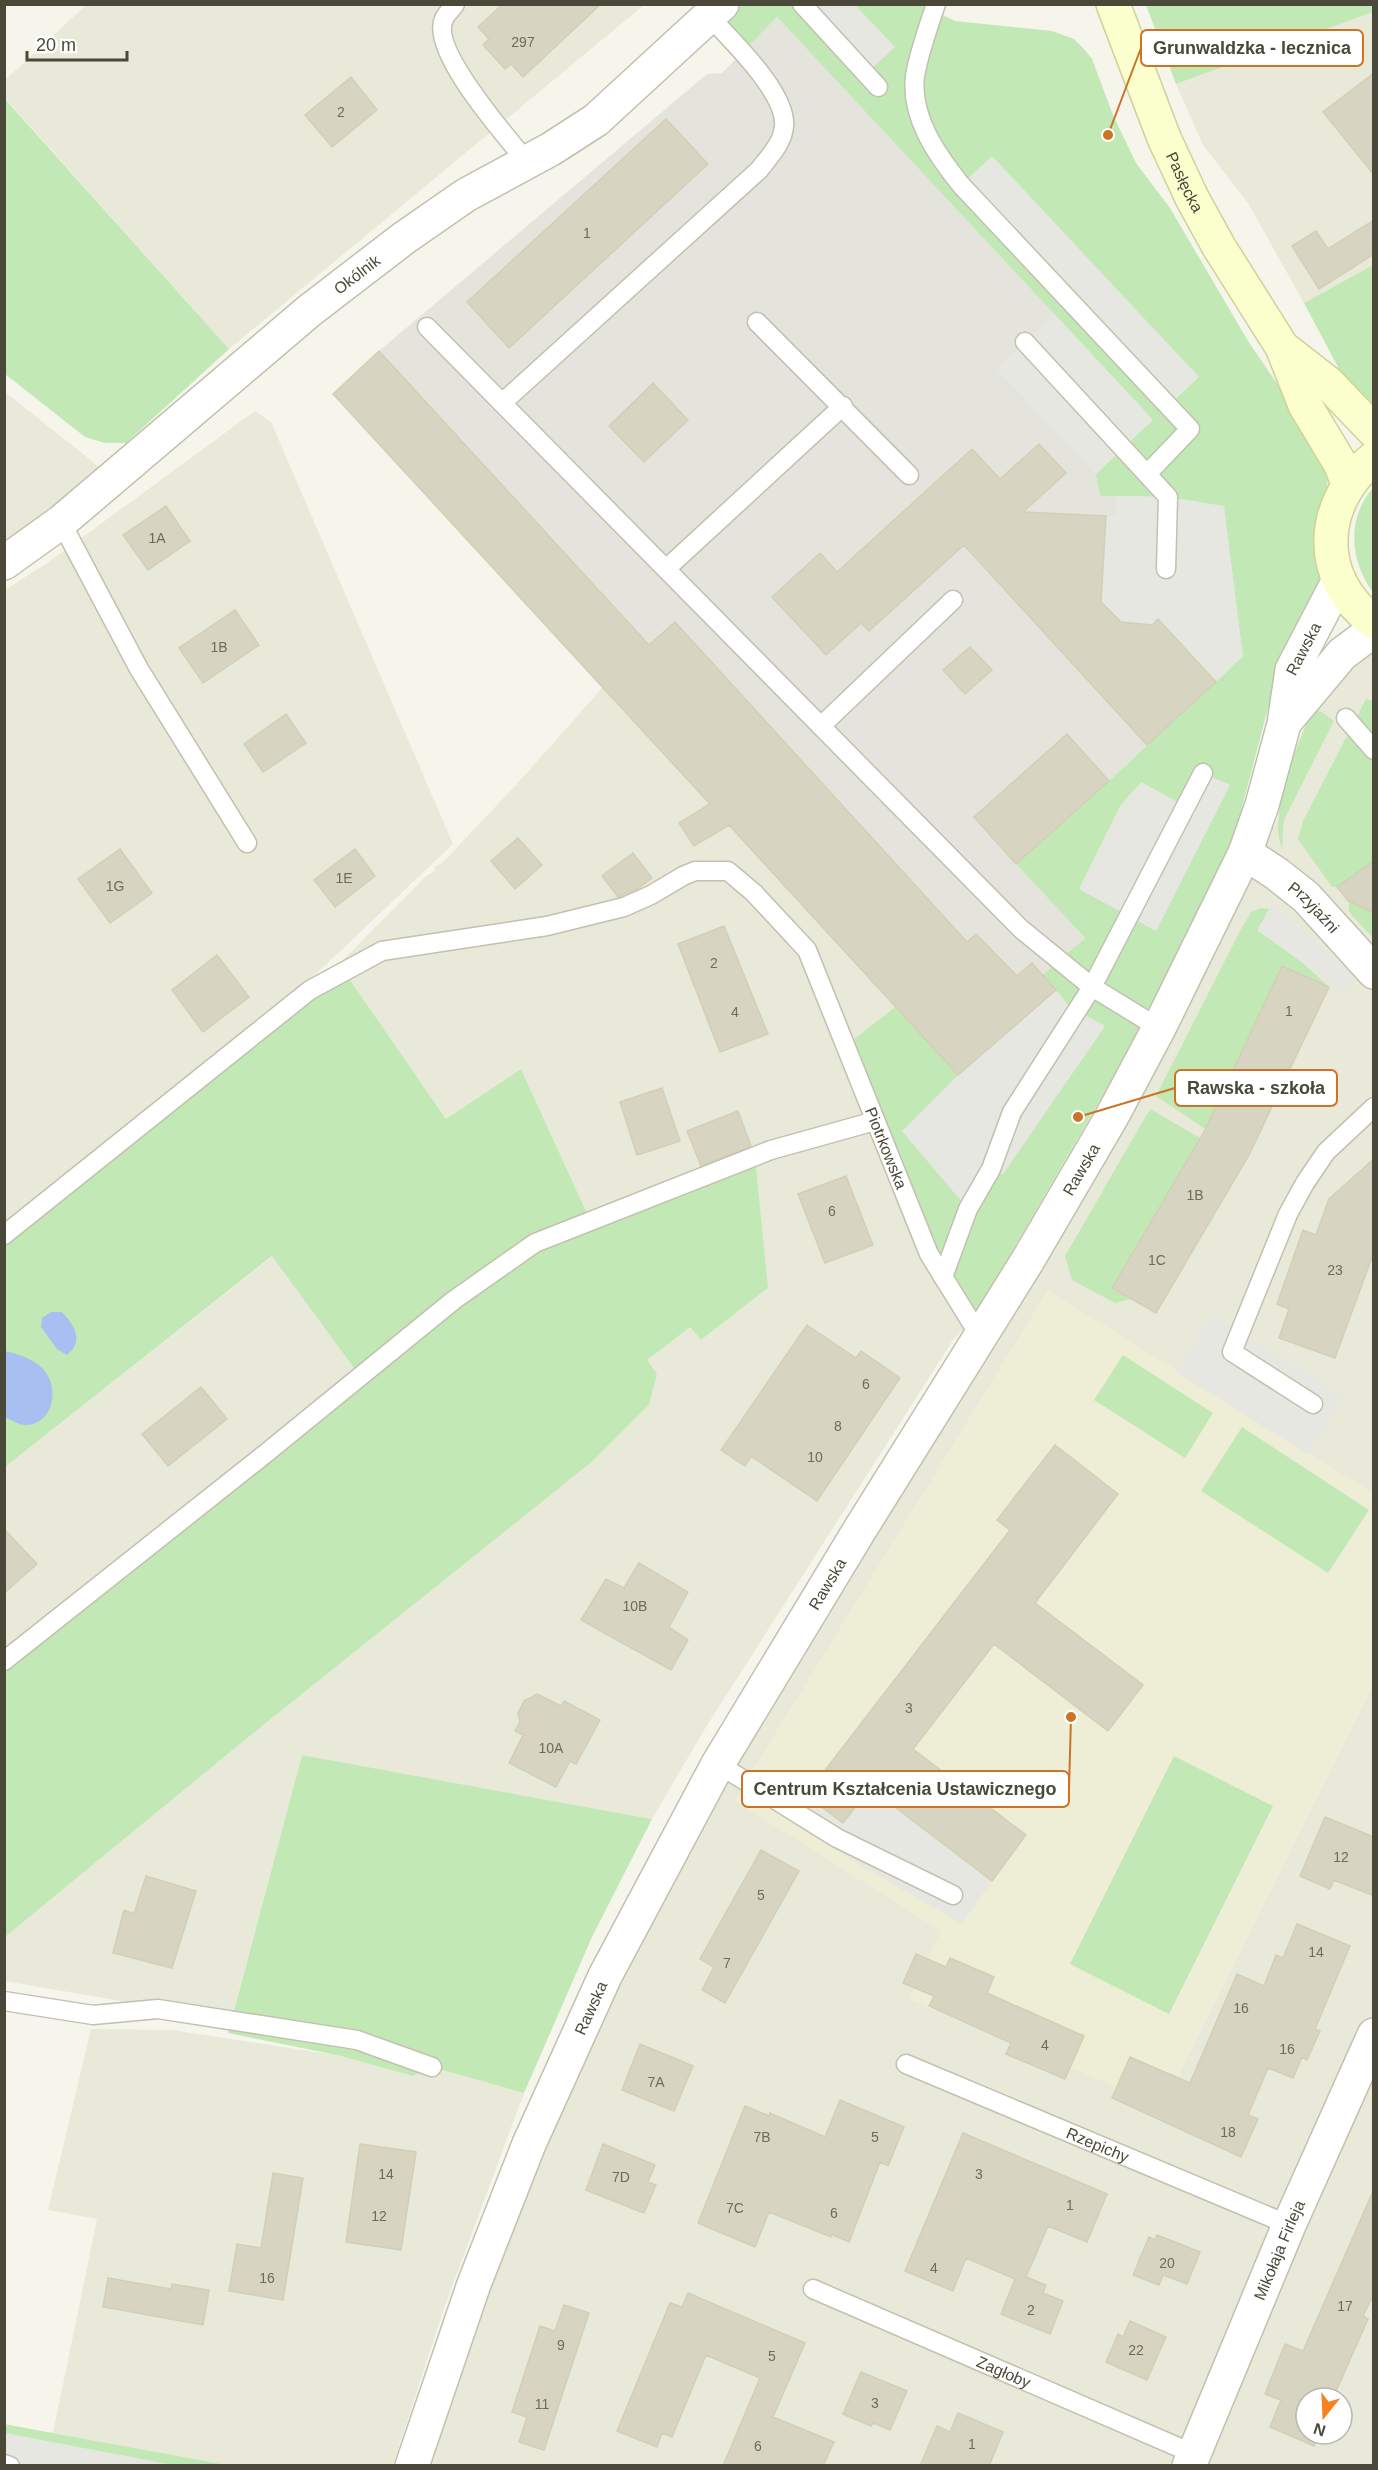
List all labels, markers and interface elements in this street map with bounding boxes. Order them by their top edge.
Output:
scale bar [27,24,128,62]
callout: Grunwaldzka - lecznica [1141,30,1363,66]
house number: 297 [511,34,535,50]
text: 20 m [36,35,76,55]
text: Grunwaldzka - lecznica [1153,38,1352,58]
house number: 2 [337,104,345,120]
street label: Pasłęcka [1163,149,1207,215]
house number: 1 [583,225,591,241]
street label: Okólnik [330,251,384,297]
house number: 1A [148,530,166,546]
street label: Rawska [1282,619,1324,678]
house number: 1B [210,639,228,655]
house number: 1E [335,870,353,886]
house number: 1G [106,878,124,894]
street label: Przyjaźni [1285,878,1343,936]
house number: 2 [710,955,718,971]
house number: 1 [1285,1003,1293,1019]
house number: 4 [731,1004,739,1020]
callout: Rawska - szkoła [1175,1070,1337,1106]
text: Rawska - szkoła [1187,1078,1326,1098]
street label: Piotrkowska [862,1105,910,1191]
street label: Rawska [1059,1140,1103,1198]
house number: 1B [1186,1187,1204,1203]
house number: 6 [828,1203,836,1219]
house number: 1C [1148,1252,1166,1268]
house number: 23 [1327,1262,1343,1278]
house number: 6 [862,1376,870,1392]
house number: 8 [834,1418,842,1434]
house number: 10 [807,1449,823,1465]
street label: Rawska [805,1555,849,1613]
house number: 10B [623,1598,647,1614]
house number: 3 [905,1700,913,1716]
house number: 10A [539,1740,564,1756]
callout: Centrum Kształcenia Ustawicznego [742,1771,1069,1807]
text: Centrum Kształcenia Ustawicznego [753,1779,1057,1799]
house number: 12 [1333,1849,1349,1865]
house number: 5 [757,1887,765,1903]
house number: 14 [1308,1944,1324,1960]
house number: 7 [723,1955,731,1971]
street label: Rawska [571,1978,610,2037]
house number: 16 [1233,2000,1249,2016]
house number: 4 [1041,2037,1049,2053]
house number: 16 [1279,2041,1295,2057]
house number: 7A [647,2074,665,2090]
street label: Rzepichy [1064,2124,1131,2165]
house number: 18 [1220,2124,1236,2140]
house number: 7B [753,2129,771,2145]
house number: 5 [871,2129,879,2145]
house number: 14 [378,2166,394,2182]
house number: 3 [975,2166,983,2182]
house number: 7D [612,2169,630,2185]
house number: 1 [1066,2197,1074,2213]
street label: Mikołaja Firleja [1250,2197,1308,2302]
house number: 7C [726,2200,744,2216]
house number: 6 [830,2205,838,2221]
house number: 12 [371,2208,387,2224]
house number: 20 [1159,2255,1175,2271]
house number: 4 [930,2260,938,2276]
house number: 16 [259,2270,275,2286]
house number: 17 [1337,2298,1353,2314]
house number: 2 [1027,2302,1035,2318]
house number: 9 [557,2337,565,2353]
house number: 22 [1128,2342,1144,2358]
house number: 5 [768,2348,776,2364]
street label: Zagłoby [974,2353,1033,2391]
north arrow [1294,2386,1354,2446]
house number: 3 [871,2395,879,2411]
house number: 11 [535,2396,549,2412]
text: N [1311,2420,1328,2440]
house number: 1 [968,2436,976,2452]
house number: 6 [754,2438,762,2454]

